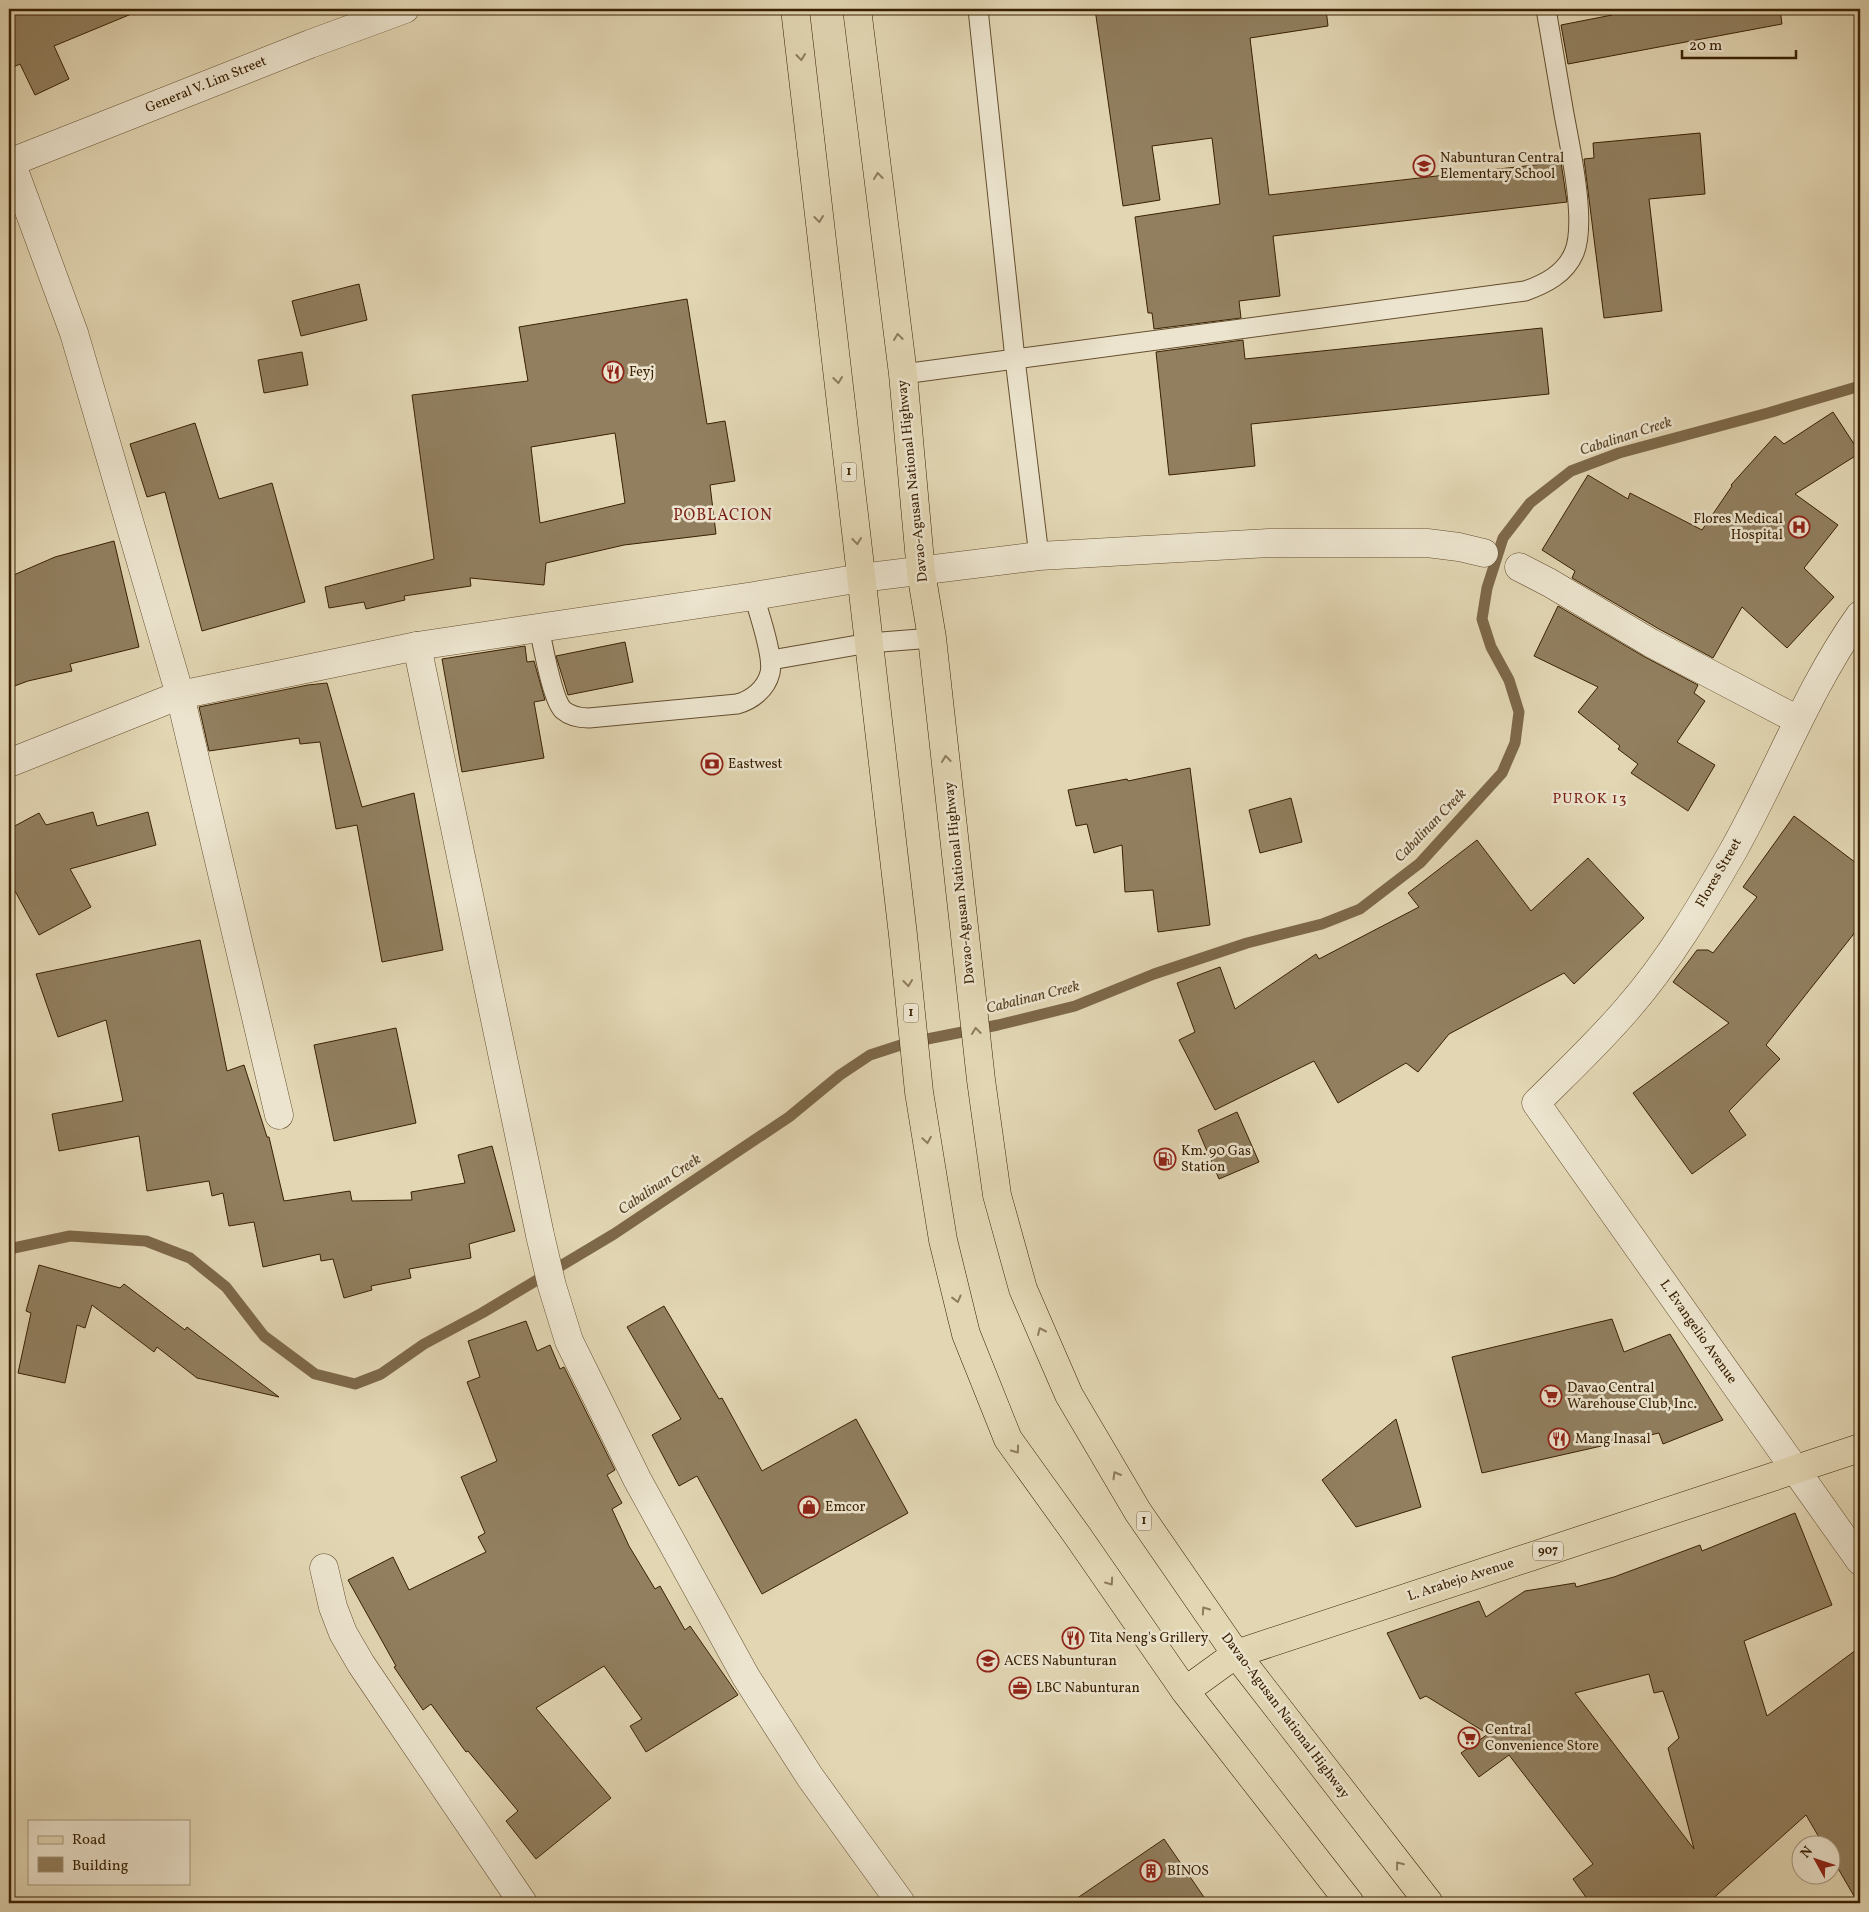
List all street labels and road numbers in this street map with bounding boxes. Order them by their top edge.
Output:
street label: General V. Lim Street [143,52,270,118]
street label: Davao-Agusan National Highway [893,378,933,583]
road number: 1 [842,462,856,482]
street label: Davao-Agusan National Highway [940,780,980,985]
street label: Flores Street [1691,835,1747,911]
road number: 1 [904,1004,918,1022]
street label: L. Evangelio Avenue [1655,1276,1741,1388]
road number: 1 [1136,1512,1152,1530]
road number: 907 [1533,1542,1563,1560]
street label: L. Arabejo Avenue [1405,1554,1517,1606]
street label: Davao-Agusan National Highway [1216,1629,1354,1803]

